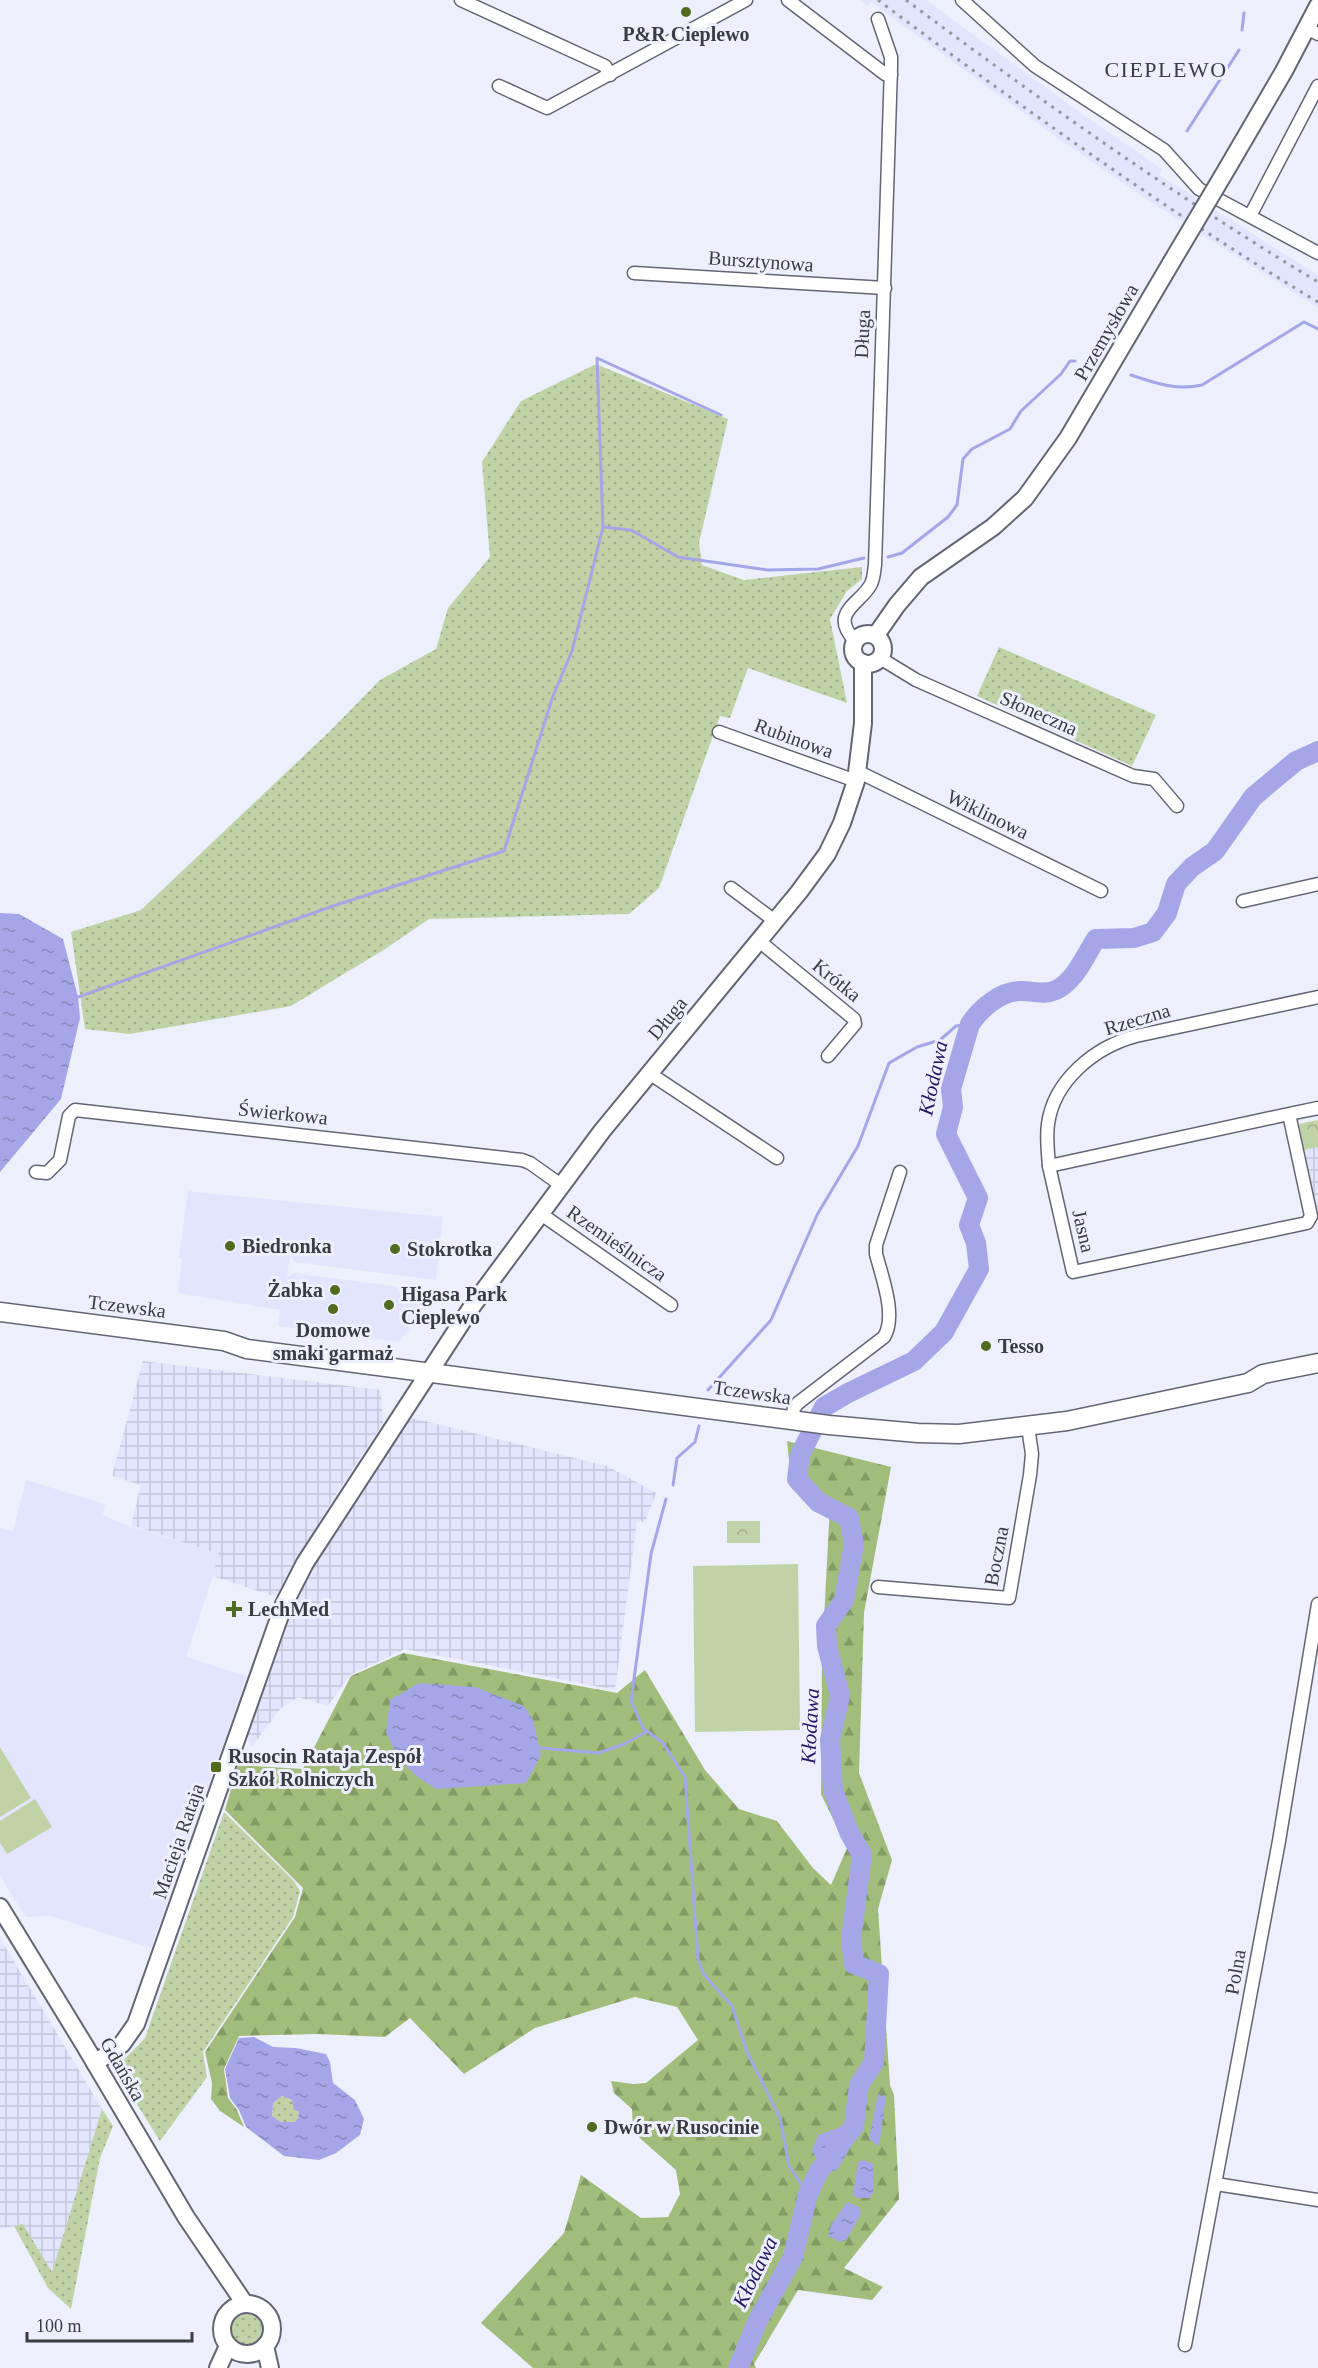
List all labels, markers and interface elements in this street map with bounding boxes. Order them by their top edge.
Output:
marker: P&R Cieplewo [679,5,693,19]
place label: P&R Cieplewo [622,23,750,46]
district label: CIEPLEWO [1104,57,1228,82]
street label: Bursztynowa [708,246,815,277]
street label: Przemysłowa [1070,280,1143,385]
street label: Długa [850,309,875,359]
street label: Słoneczna [997,686,1081,740]
street label: Rubinowa [752,714,837,762]
street label: Wiklinowa [944,785,1033,843]
street label: Krótka [808,954,866,1006]
street label: Długa [643,992,692,1044]
street label: Rzeczna [1101,999,1173,1039]
water label: Kłodawa [913,1038,953,1119]
street label: Świerkowa [237,1096,329,1129]
street label: Rzemieślnicza [563,1201,671,1286]
street label: Jasna [1068,1207,1100,1255]
place label: Biedronka [242,1235,332,1257]
place label: Stokrotka [407,1238,492,1260]
marker: Biedronka [223,1239,237,1253]
marker: Stokrotka [388,1242,402,1256]
place label: Żabka [267,1278,323,1301]
marker: Żabka [328,1283,342,1297]
place label: Higasa Park Cieplewo [401,1283,508,1329]
street label: Tczewska [87,1290,167,1322]
marker: Higasa Park Cieplewo [382,1298,396,1312]
marker: Domowe smaki garmaż [326,1302,340,1316]
place label: Domowe smaki garmaż [273,1319,393,1365]
place label: Tesso [998,1335,1044,1357]
marker: Tesso [979,1339,993,1353]
street label: Tczewska [712,1376,793,1408]
street label: Boczna [979,1524,1013,1588]
place label: LechMed [248,1598,329,1620]
marker: LechMed [225,1600,243,1618]
water label: Kłodawa [796,1687,824,1766]
place label: Rusocin Rataja Zespół Szkół Rolniczych [228,1745,422,1791]
marker: Rusocin Rataja Zespół Szkół Rolniczych [209,1760,223,1774]
street label: Macieja Rataja [148,1780,209,1902]
street label: Polna [1220,1948,1250,1996]
street label: Gdańska [96,2033,150,2105]
place label: Dwór w Rusocinie [604,2116,759,2138]
marker: Dwór w Rusocinie [585,2120,599,2134]
water label: Kłodawa [727,2233,782,2312]
scale bar [27,2305,192,2343]
text: 100 m [36,2316,82,2336]

